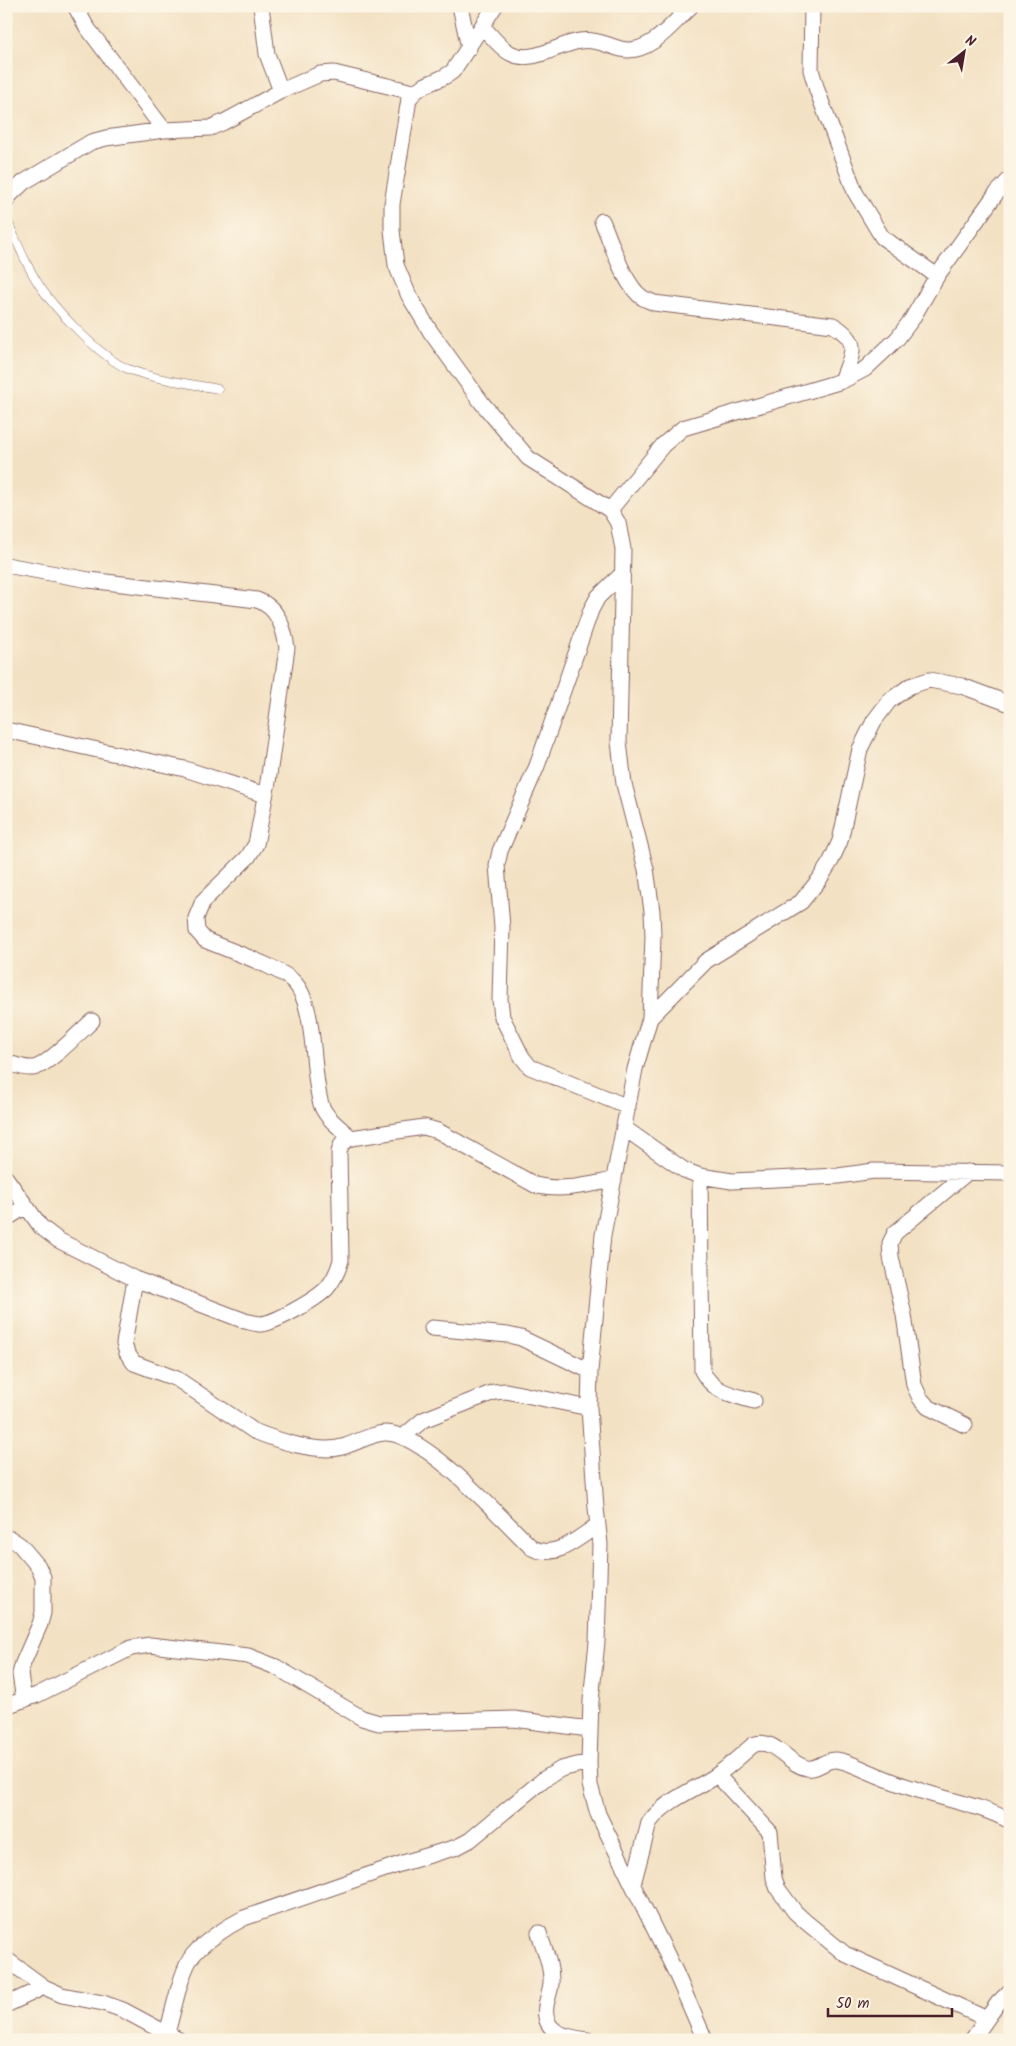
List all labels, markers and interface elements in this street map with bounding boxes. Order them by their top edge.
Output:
north arrow [938,28,988,78]
text: N [961,30,980,54]
scale bar [828,1986,952,2018]
text: 50 m [836,1992,870,2016]

